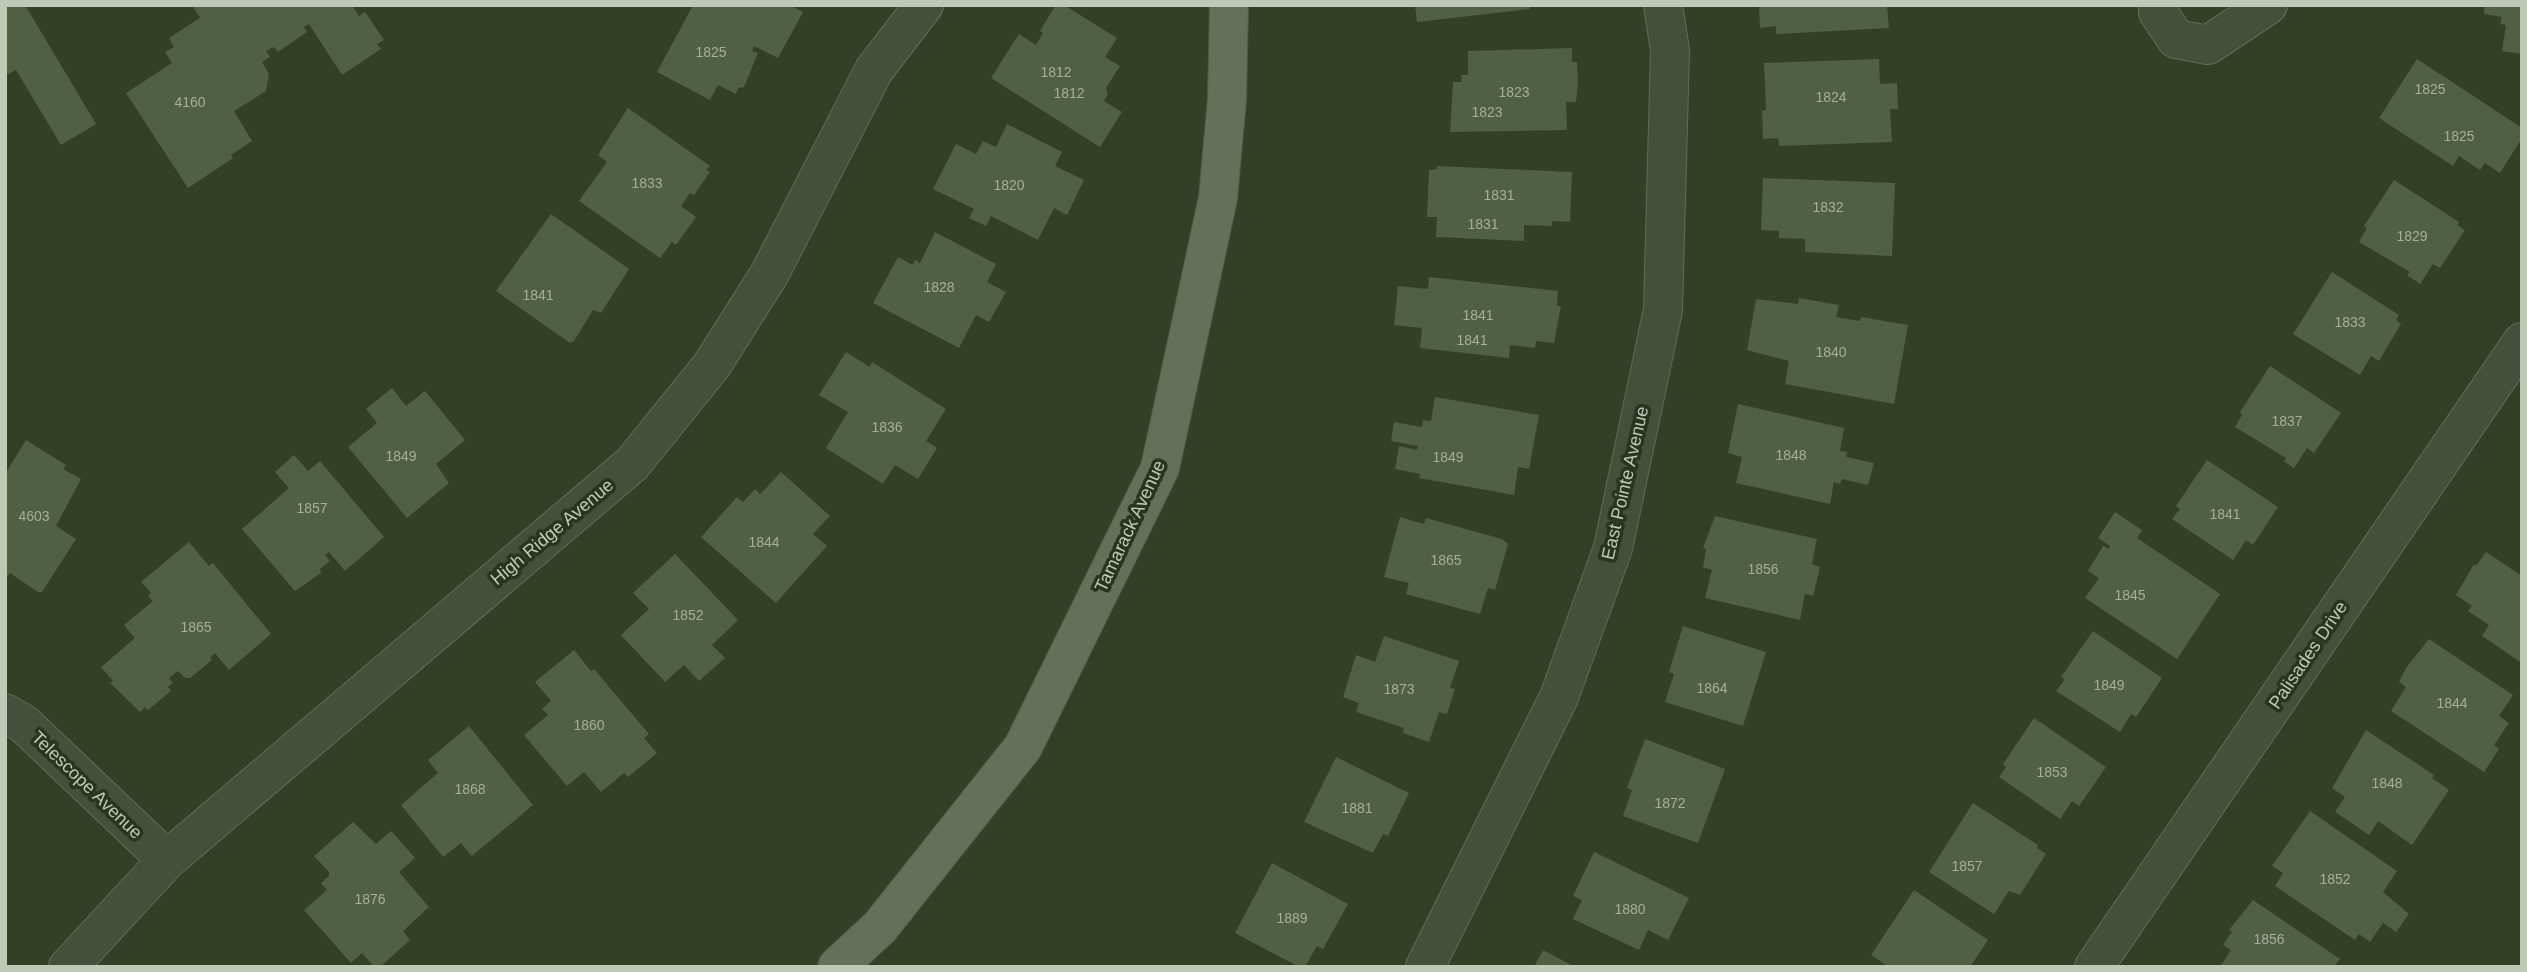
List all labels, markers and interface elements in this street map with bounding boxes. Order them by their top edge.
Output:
house number: 1825 [695,44,727,60]
house number: 1812 [1040,64,1072,80]
house number: 1825 [2414,81,2446,97]
house number: 1823 [1498,84,1530,100]
house number: 1812 [1053,85,1085,101]
house number: 1824 [1815,89,1847,105]
house number: 4160 [174,94,206,110]
house number: 1823 [1471,104,1503,120]
house number: 1825 [2443,128,2475,144]
house number: 1833 [631,175,663,191]
house number: 1820 [993,177,1025,193]
house number: 1831 [1483,187,1515,203]
house number: 1832 [1812,199,1844,215]
house number: 1831 [1467,216,1499,232]
house number: 1829 [2396,228,2428,244]
house number: 1828 [923,279,955,295]
house number: 1841 [522,287,554,303]
house number: 1841 [1462,307,1494,323]
house number: 1833 [2334,314,2366,330]
house number: 1841 [1456,332,1488,348]
house number: 1840 [1815,344,1847,360]
street label: East Pointe Avenue [1598,404,1652,562]
house number: 1837 [2271,413,2303,429]
house number: 1836 [871,419,903,435]
house number: 1848 [1775,447,1807,463]
house number: 1849 [385,448,417,464]
house number: 1849 [1432,449,1464,465]
street label: Tamarack Avenue [1091,457,1169,595]
street label: High Ridge Avenue [487,475,617,589]
house number: 1857 [296,500,328,516]
house number: 1841 [2209,506,2241,522]
house number: 4603 [18,508,50,524]
house number: 1844 [748,534,780,550]
house number: 1865 [1430,552,1462,568]
house number: 1856 [1747,561,1779,577]
house number: 1845 [2114,587,2146,603]
street label: Palisades Drive [2265,598,2351,712]
house number: 1852 [672,607,704,623]
house number: 1865 [180,619,212,635]
house number: 1849 [2093,677,2125,693]
house number: 1864 [1696,680,1728,696]
house number: 1873 [1383,681,1415,697]
house number: 1844 [2436,695,2468,711]
house number: 1860 [573,717,605,733]
street label: Telescope Avenue [28,727,146,843]
house number: 1853 [2036,764,2068,780]
house number: 1848 [2371,775,2403,791]
house number: 1868 [454,781,486,797]
house number: 1872 [1654,795,1686,811]
house number: 1881 [1341,800,1373,816]
house number: 1857 [1951,858,1983,874]
house number: 1852 [2319,871,2351,887]
house number: 1876 [354,891,386,907]
house number: 1880 [1614,901,1646,917]
house number: 1889 [1276,910,1308,926]
house number: 1856 [2253,931,2285,947]

